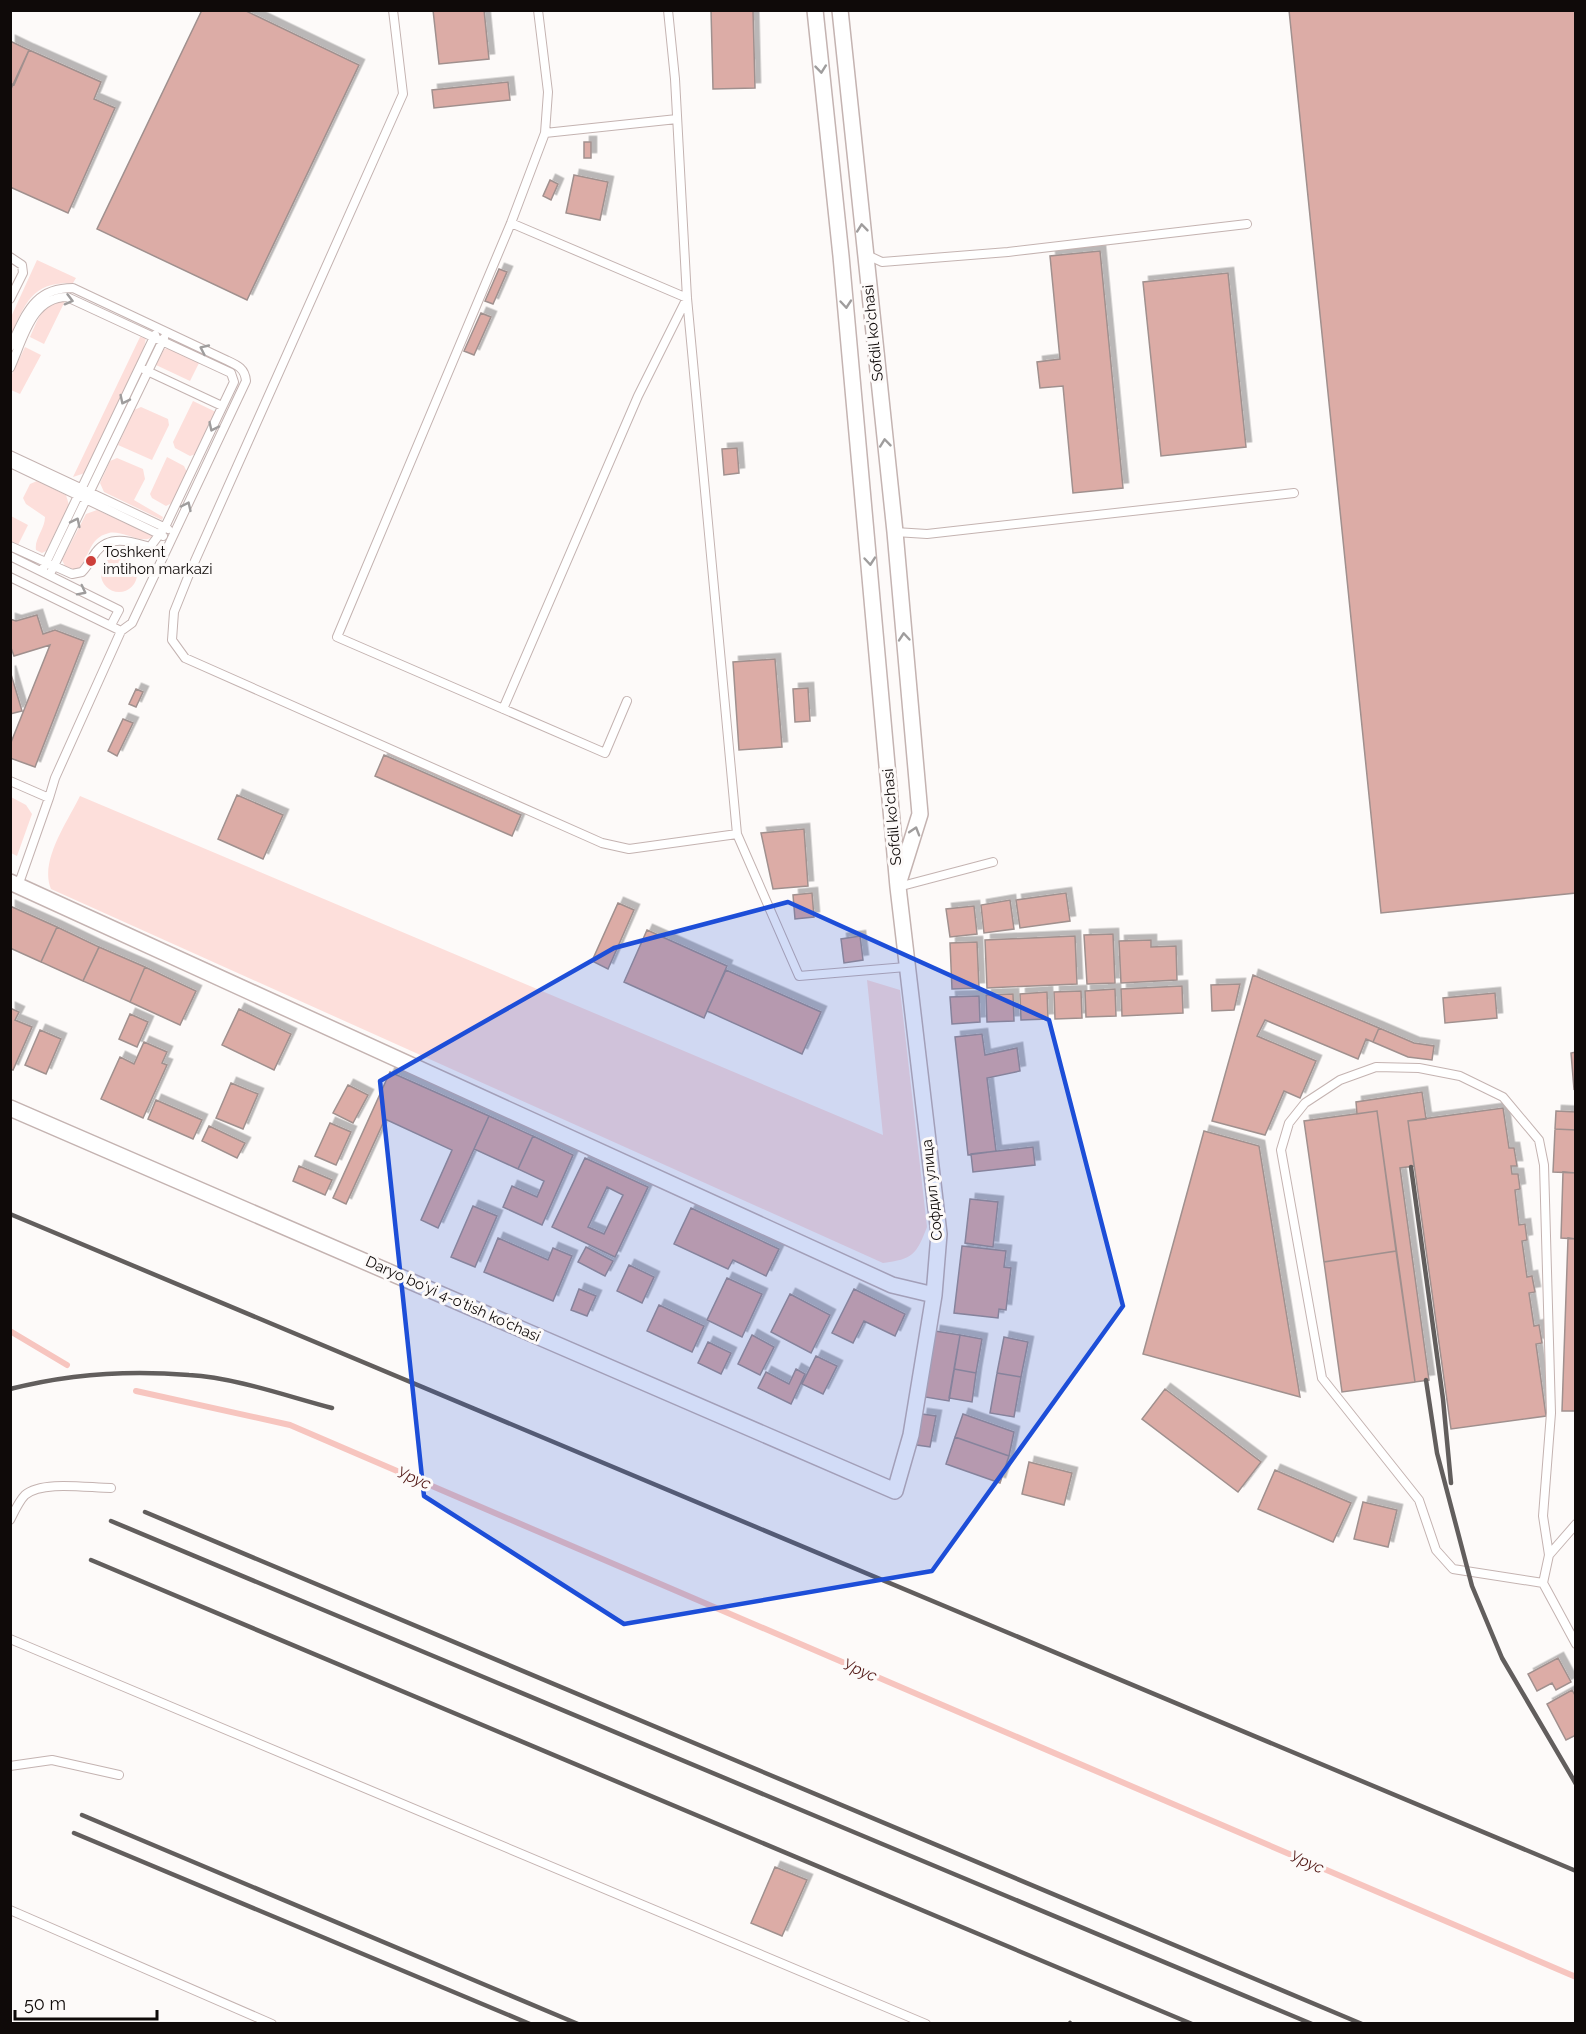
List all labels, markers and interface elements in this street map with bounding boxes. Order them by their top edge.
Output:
one-way arrow [814,64,827,73]
one-way arrow [857,224,869,233]
street label: Sofdil ko'chasi [859,284,887,382]
one-way arrow [63,293,74,305]
one-way arrow [839,300,852,309]
one-way arrow [199,345,210,357]
one-way arrow [120,394,132,405]
one-way arrow [208,420,220,431]
one-way arrow [879,439,892,448]
one-way arrow [179,502,191,513]
one-way arrow [68,518,80,529]
place label: Toshkent imtihon markazi [103,543,213,578]
marker: Toshkent imtihon markazi [84,554,98,568]
one-way arrow [863,557,876,566]
one-way arrow [76,584,86,595]
one-way arrow [898,633,911,642]
street label: Sofdil ko'chasi [879,768,905,866]
one-way arrow [908,826,920,837]
street label: Софдил улица [918,1138,946,1242]
street label: Daryo bo'yi 4-o'tish ko'chasi [363,1252,543,1346]
water label: Урус [394,1462,434,1494]
water label: Урус [840,1654,880,1686]
water label: Урус [1287,1846,1327,1878]
scale bar [15,1983,158,2021]
text: 50 m [24,1993,66,2014]

